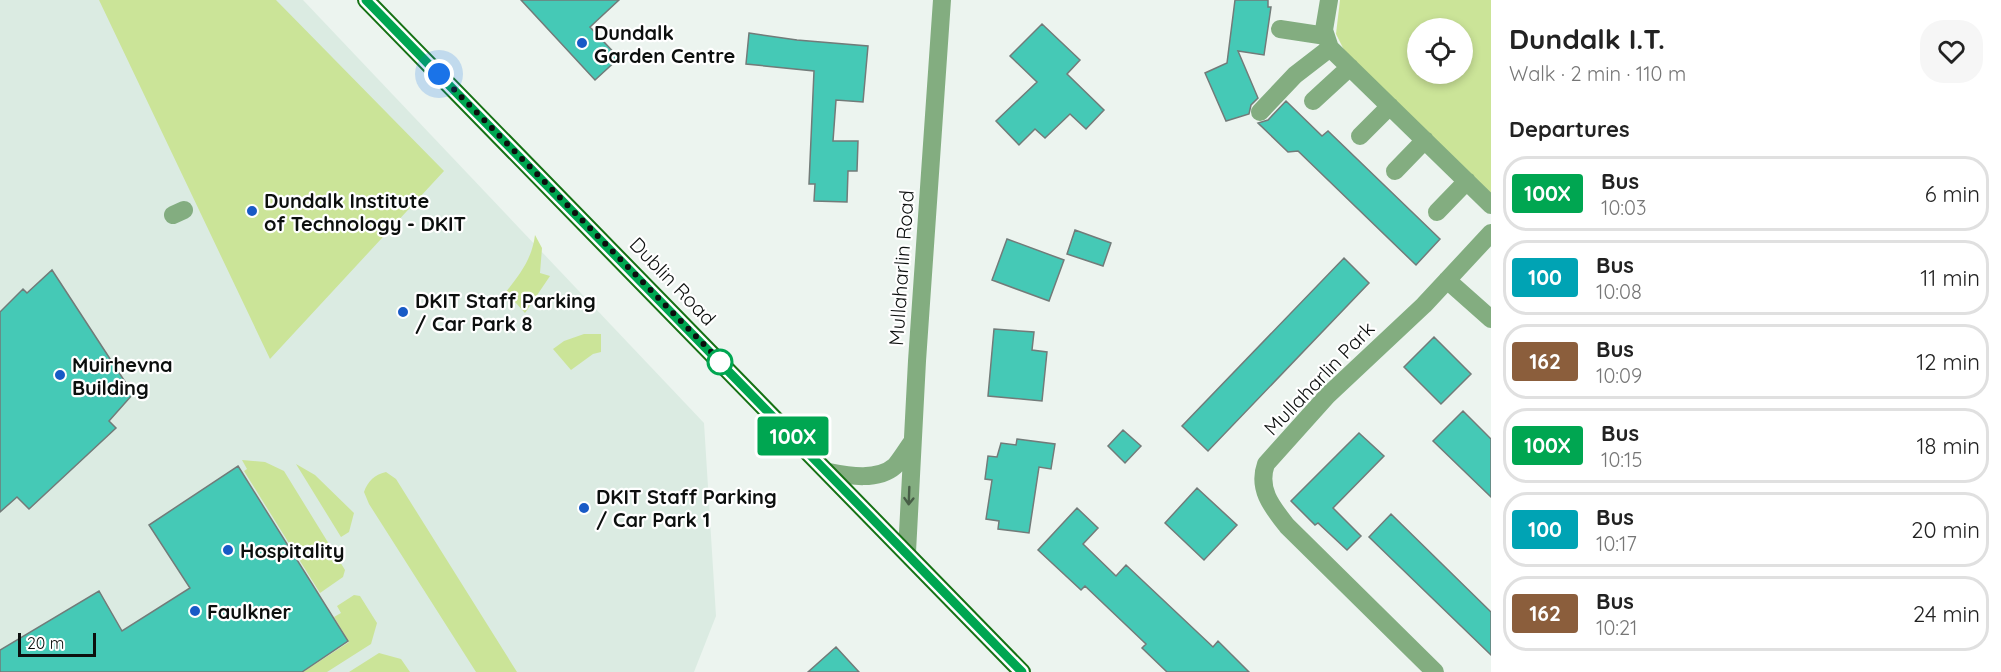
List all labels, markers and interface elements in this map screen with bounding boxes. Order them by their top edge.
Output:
map controls [1407,18,1473,84]
button: locate [1407,18,1473,84]
place label: Dundalk Garden Centre [594,20,735,68]
button: heart [1920,20,1983,83]
text: Dundalk I.T. [1509,21,1665,56]
marker: Dundalk Garden Centre [575,36,589,50]
your location [424,59,454,89]
text: Walk · 2 min · 110 m [1509,61,1686,86]
text: Departures [1509,115,1630,143]
text: Bus [1601,167,1639,195]
text: 100X [1524,180,1571,206]
text: 6 min [1925,180,1980,208]
place label: Dundalk Institute of Technology - DKIT [264,188,466,236]
street label: Mullaharlin Road [883,189,919,347]
text: 10:03 [1601,195,1646,220]
marker: Dundalk Institute of Technology - DKIT [245,204,259,218]
street label: Dublin Road [625,232,721,330]
text: Bus [1596,251,1634,279]
text: 100 [1528,264,1562,290]
text: 11 min [1920,264,1980,292]
text: 10:08 [1596,279,1642,304]
place label: DKIT Staff Parking / Car Park 8 [415,288,596,336]
marker: DKIT Staff Parking / Car Park 8 [396,305,410,319]
street label: Mullaharlin Park [1258,316,1380,440]
text: Bus [1596,335,1634,363]
text: 162 [1529,348,1561,374]
text: 12 min [1916,348,1980,376]
unlabelled marker [707,349,733,375]
place label: Muirhevna Building [72,352,173,400]
text: 10:09 [1596,363,1642,388]
marker: Muirhevna Building [53,368,67,382]
line badge: 100X [751,416,835,456]
text: Bus [1601,419,1639,447]
text: 100X [769,423,817,449]
text: 100X [1524,432,1571,458]
text: 18 min [1916,432,1980,460]
text: 10:15 [1601,447,1642,472]
place label: DKIT Staff Parking / Car Park 1 [596,484,777,532]
one-way arrow [904,486,915,506]
marker: DKIT Staff Parking / Car Park 1 [577,501,591,515]
text: Bus [1596,503,1634,531]
text: 100 [1528,516,1562,542]
text: 20 min [1911,516,1980,544]
text: 10:17 [1596,531,1637,556]
place label: Hospitality [240,538,345,563]
marker: Hospitality [221,543,235,557]
text: Bus [1596,587,1634,615]
place label: Faulkner [207,599,291,624]
text: 162 [1529,600,1561,626]
text: 24 min [1913,600,1980,628]
marker: Faulkner [188,604,202,618]
text: 10:21 [1596,615,1638,640]
scale bar [18,630,96,658]
text: 20 m [27,633,64,653]

